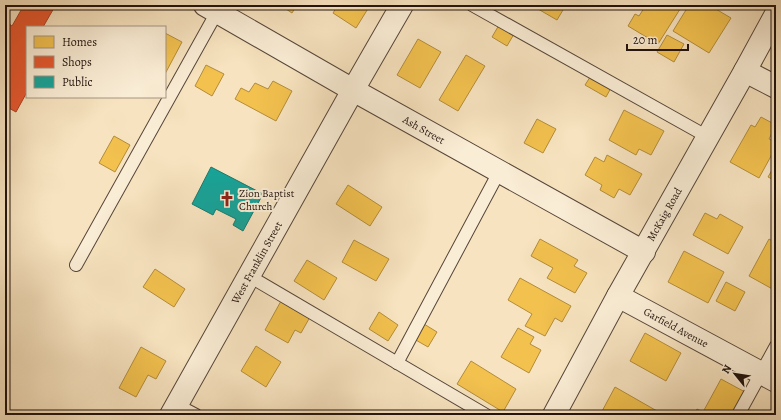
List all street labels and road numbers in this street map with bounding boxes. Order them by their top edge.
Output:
street label: Ash Street [399,111,448,147]
street label: McKaig Road [643,185,685,244]
street label: West Franklin Street [227,218,286,307]
street label: Garfield Avenue [641,304,711,351]

